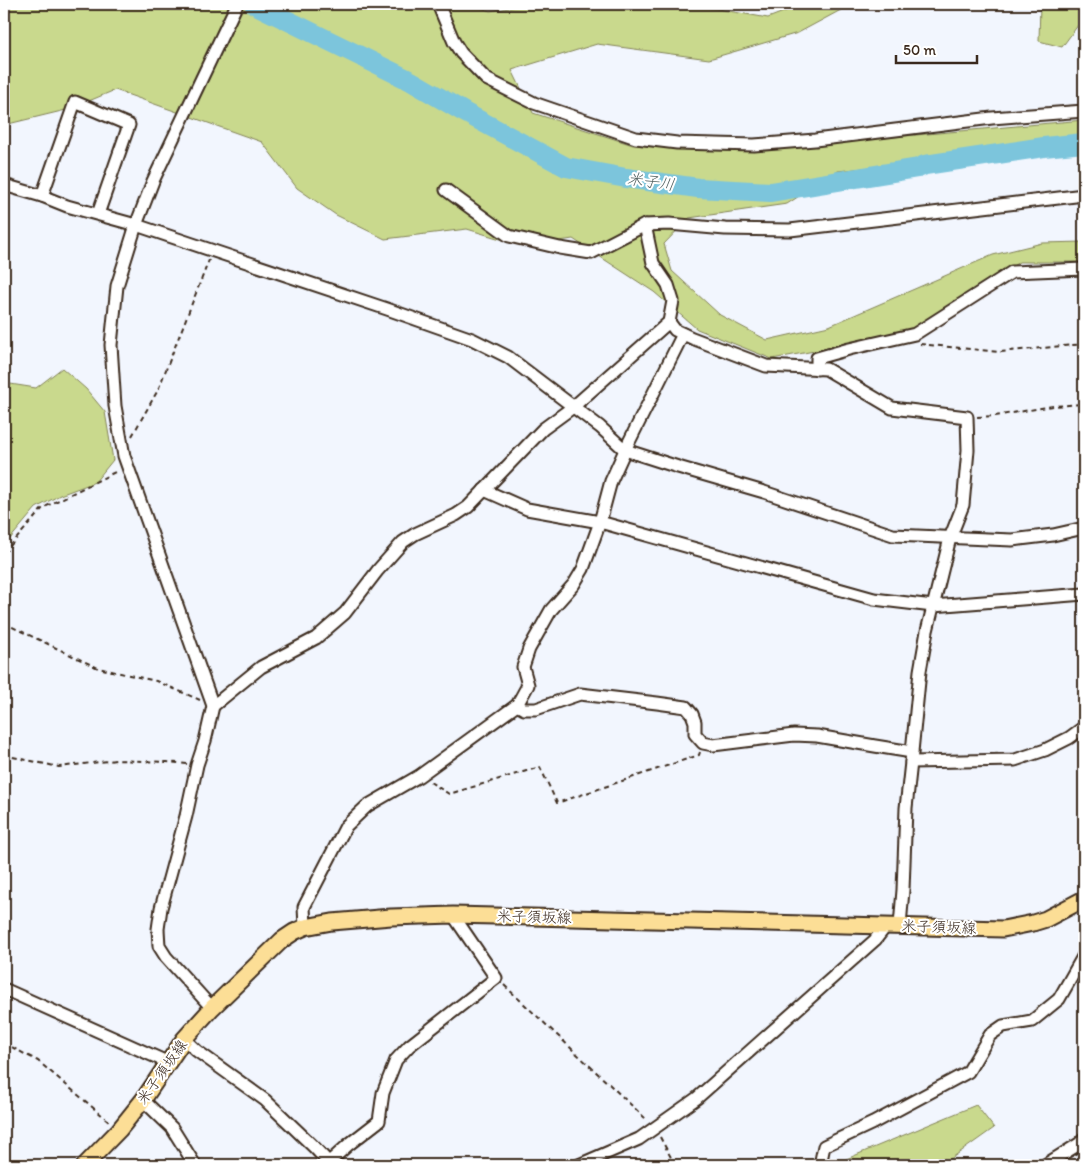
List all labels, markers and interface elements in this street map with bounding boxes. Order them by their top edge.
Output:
scale bar [896,32,977,64]
text: 50 m [903,41,936,59]
water label: 米子川 [626,169,676,194]
street label: 米子須坂線 [496,907,572,927]
street label: 米子須坂線 [901,917,977,937]
street label: 米子須坂線 [133,1036,191,1108]

